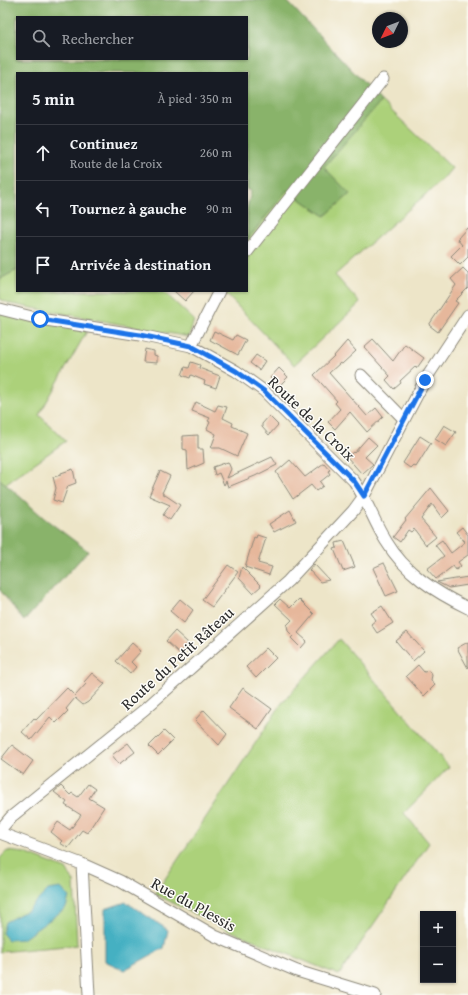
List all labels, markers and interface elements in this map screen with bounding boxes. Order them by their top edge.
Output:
north arrow [372,12,408,48]
search box [16,16,248,60]
icon: search [30,27,52,49]
text: Rechercher [62,28,134,49]
text: 5 min [32,86,74,111]
text: À pied · 350 m [157,89,232,108]
text: Continuez [70,133,138,154]
icon: ahead [32,142,54,164]
text: 260 m [200,143,232,162]
text: Route de la Croix [70,154,162,173]
icon: left [32,198,54,220]
text: Tournez à gauche [70,198,187,219]
text: 90 m [206,199,232,218]
icon: arrive [32,254,54,276]
text: Arrivée à destination [70,254,211,275]
route start [31,310,49,328]
street label: Route de la Croix [263,370,362,467]
route end [416,371,434,389]
street label: Route du Petit Râteau [115,600,239,715]
street label: Rue du Plessis [147,871,241,937]
map controls [420,911,456,983]
button: + [420,911,456,947]
button: − [420,947,456,983]

